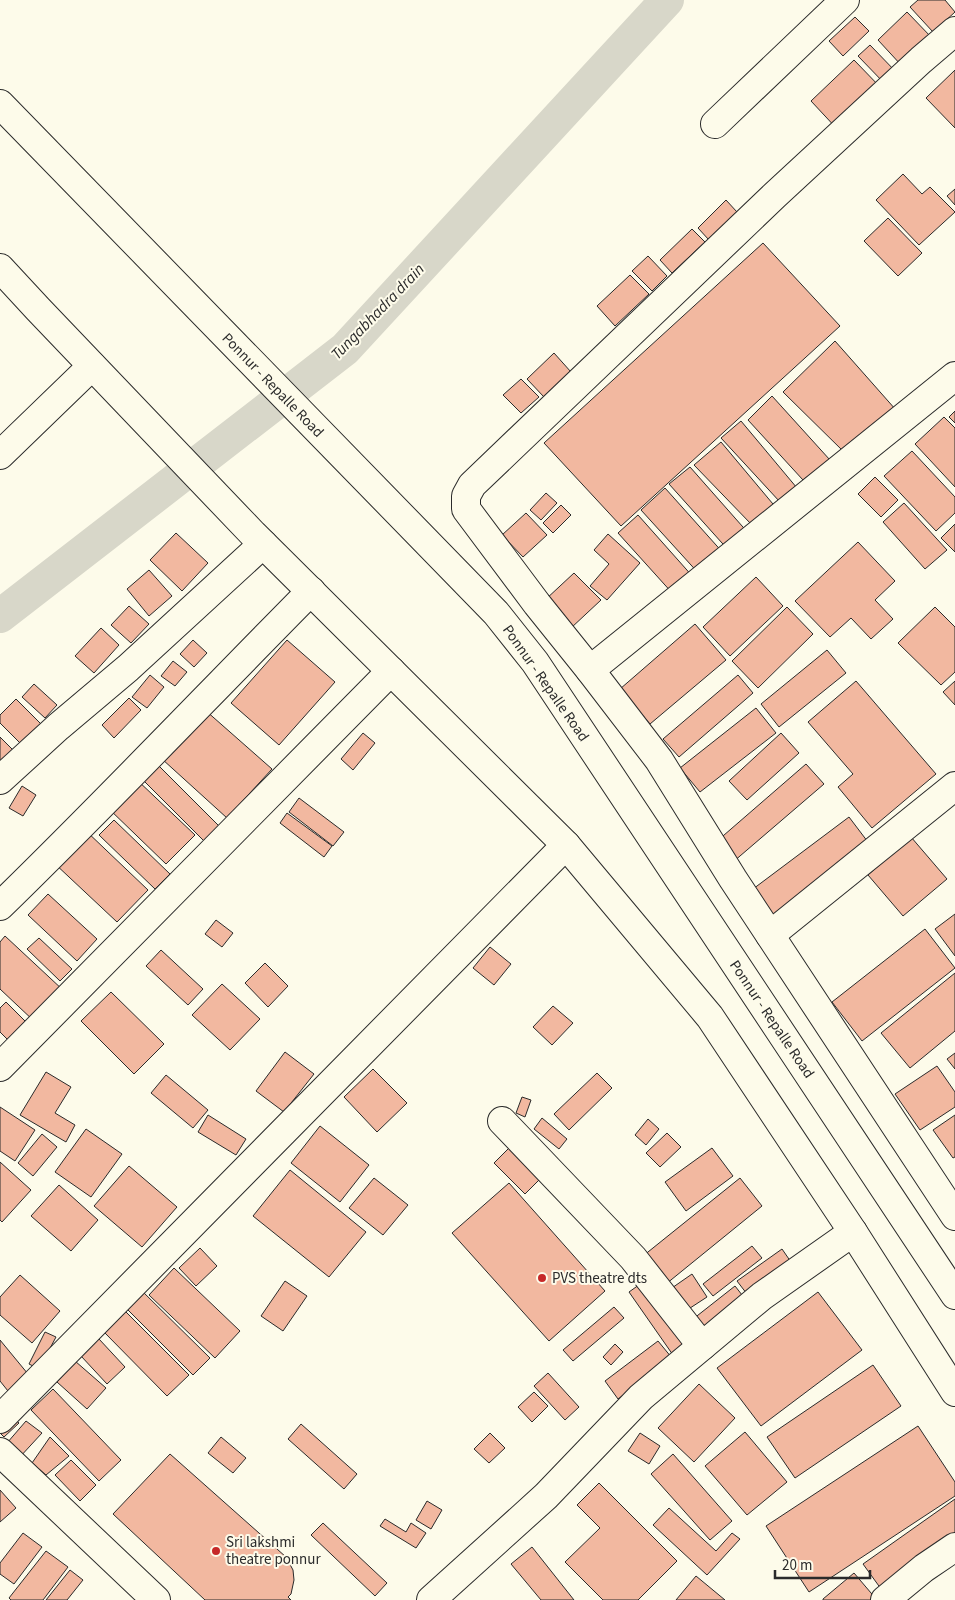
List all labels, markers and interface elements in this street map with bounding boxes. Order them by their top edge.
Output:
water label: Tungabhadra drain [326,259,429,365]
street label: Ponnur - Repalle Road [217,328,328,442]
street label: Ponnur - Repalle Road [497,621,594,746]
street label: Ponnur - Repalle Road [724,956,819,1083]
place label: PVS theatre dts [552,1268,647,1289]
marker: PVS theatre dts [536,1272,548,1284]
place label: Sri lakshmi theatre ponnur [226,1532,321,1570]
marker: Sri lakshmi theatre ponnur [210,1545,222,1557]
scale bar [775,1548,870,1580]
text: 20 m [782,1555,812,1576]

